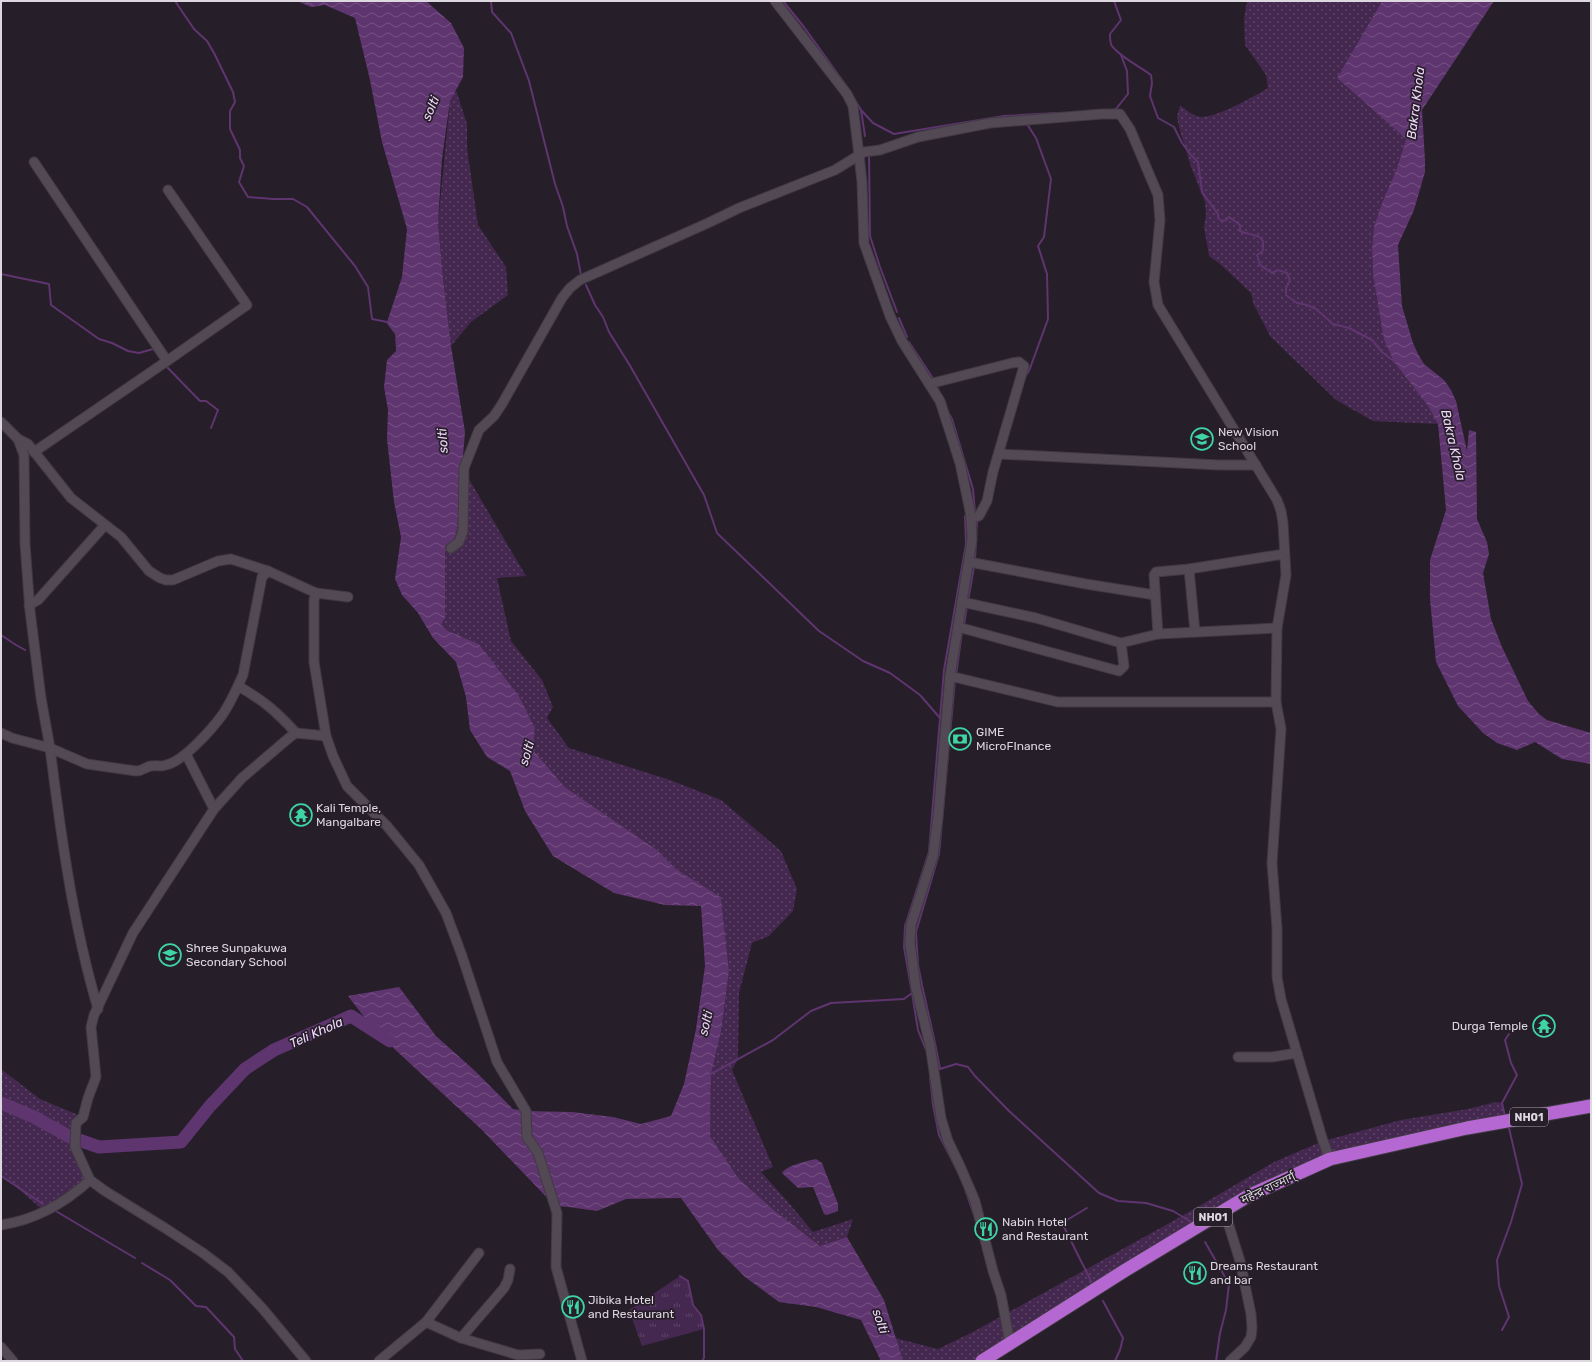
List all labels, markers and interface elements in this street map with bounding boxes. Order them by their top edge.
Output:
water label: Bakra Khola [1404,66,1427,140]
water label: solti [419,93,443,123]
water label: Bakra Khola [1438,408,1469,483]
place label: New Vision School [1218,425,1279,453]
school or university icon: New Vision School [1189,426,1215,452]
water label: solti [434,427,451,454]
place label: GIME MicroFInance [976,725,1051,753]
bank icon: GIME MicroFInance [947,726,973,752]
water label: solti [516,738,537,767]
place label: Kali Temple, Mangalbare [316,801,381,829]
temple icon: Kali Temple, Mangalbare [288,802,314,828]
place label: Shree Sunpakuwa Secondary School [186,941,287,969]
school or university icon: Shree Sunpakuwa Secondary School [157,942,183,968]
water label: solti [695,1008,716,1037]
temple icon: Durga Temple [1531,1013,1557,1039]
water label: Teli Khola [287,1014,346,1051]
place label: Durga Temple [1452,1019,1528,1033]
road number: NH01 [1510,1108,1548,1126]
street label: महेन्द्र राज्मार्ग् [1238,1168,1299,1207]
road number: NH01 [1194,1208,1232,1226]
place label: Nabin Hotel and Restaurant [1002,1215,1088,1243]
restaurant icon: Nabin Hotel and Restaurant [973,1216,999,1242]
place label: Dreams Restaurant and bar [1210,1259,1318,1287]
restaurant icon: Dreams Restaurant and bar [1182,1260,1208,1286]
place label: Jibika Hotel and Restaurant [588,1293,674,1321]
restaurant icon: Jibika Hotel and Restaurant [560,1294,586,1320]
water label: solti [869,1307,892,1336]

